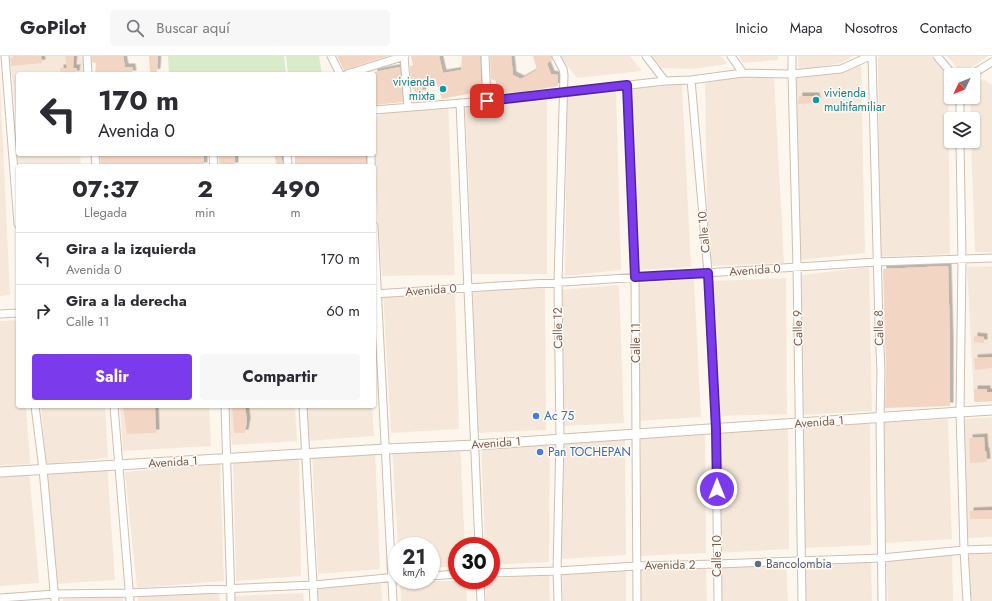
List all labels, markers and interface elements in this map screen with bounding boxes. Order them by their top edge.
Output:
search box [110,10,390,46]
text: GoPilot [20,14,86,41]
icon: search [124,17,146,39]
text: Buscar aquí [156,17,230,39]
text: Inicio [735,18,768,38]
text: Mapa [790,18,823,38]
text: Nosotros [845,18,898,38]
text: Contacto [920,18,972,38]
north arrow [944,68,980,104]
map controls [944,68,980,148]
place label: vivienda mixta [393,73,435,105]
text: 170 m [98,80,179,121]
marker: vivienda mixta [438,84,448,94]
pin [470,84,504,118]
place label: vivienda multifamiliar [824,84,887,116]
icon: left [32,88,84,140]
icon: arrive [476,90,498,112]
marker: vivienda multifamiliar [811,95,821,105]
button: layers [944,112,980,148]
text: Avenida 0 [98,118,175,144]
text: 07:37 [72,171,139,206]
text: 2 [197,171,213,206]
text: 490 [271,171,320,206]
text: Llegada [84,203,127,222]
text: min [195,203,215,222]
text: m [291,203,301,222]
street label: Calle 10 [693,210,715,254]
text: Gira a la izquierda [66,238,196,260]
icon: left [32,248,54,270]
text: 170 m [320,248,360,270]
street label: Avenida 0 [729,259,781,281]
text: Avenida 0 [66,260,122,279]
street label: Avenida 0 [405,279,457,301]
text: Gira a la derecha [66,290,187,312]
icon: right [32,300,54,322]
text: 60 m [326,300,360,322]
street label: Calle 12 [549,307,567,349]
street label: Calle 9 [789,310,807,346]
street label: Calle 8 [870,310,888,346]
text: Calle 11 [66,312,109,331]
street label: Calle 11 [627,323,645,363]
button: Salir [32,354,192,400]
button: Compartir [200,354,360,400]
place label: Ac 75 [544,407,575,425]
marker: Ac 75 [531,411,541,421]
street label: Avenida 1 [794,411,844,433]
street label: Avenida 1 [471,432,521,454]
place label: Pan TOCHEPAN [548,443,631,461]
marker: Pan TOCHEPAN [535,447,545,457]
street label: Avenida 1 [148,452,198,472]
position arrow [696,468,738,510]
street label: Calle 10 [708,535,726,577]
speed limit sign: 30 [448,537,500,589]
text: 21 [402,543,426,572]
place label: Bancolombia [766,555,832,573]
street label: Avenida 2 [644,556,696,574]
marker: Bancolombia [753,559,763,569]
text: km/h [403,565,425,580]

